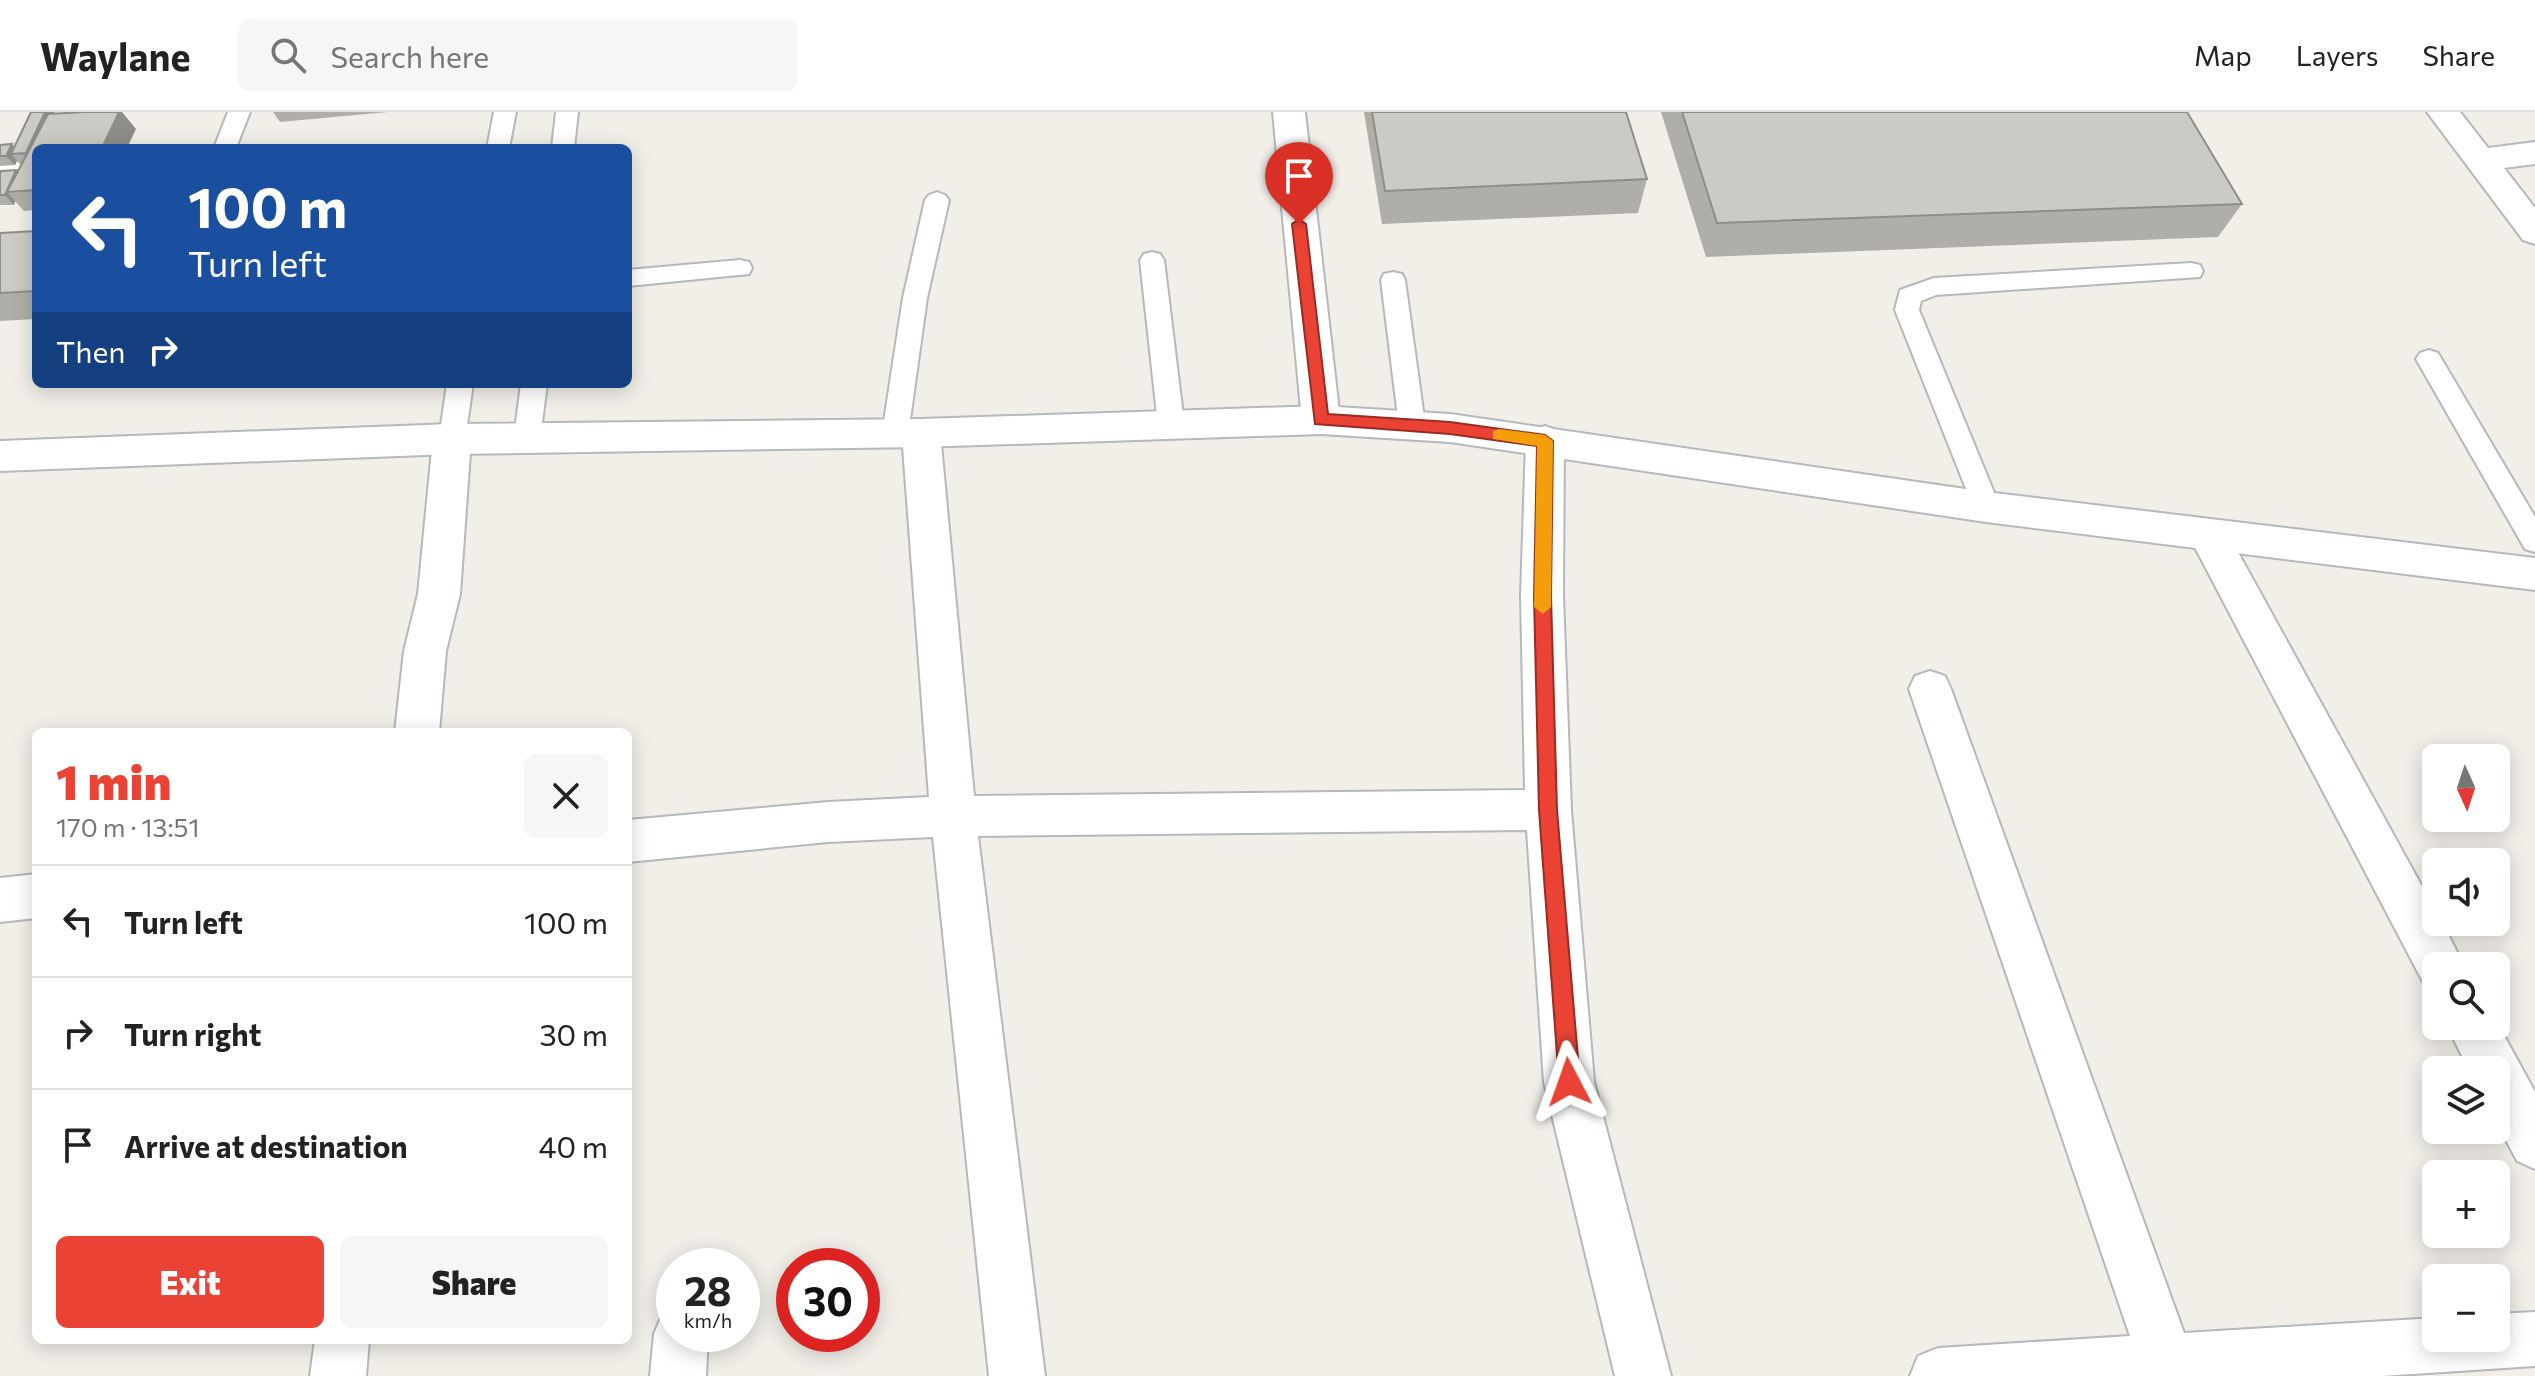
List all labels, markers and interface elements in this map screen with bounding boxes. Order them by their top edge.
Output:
search box [238,19,798,91]
text: Waylane [40,32,190,79]
icon: search [266,33,310,77]
text: Search here [330,37,489,74]
text: Map [2194,38,2252,72]
text: Layers [2296,38,2378,72]
text: Share [2422,38,2495,72]
pin [1265,142,1333,224]
icon: arrive [1277,154,1321,198]
text: 100 m [188,171,347,240]
icon: left [56,176,160,280]
text: Turn left [188,240,327,284]
icon: right [141,328,185,372]
text: Then [56,332,125,369]
north arrow [2422,744,2510,832]
map controls [2422,744,2510,1352]
text: 1 min [56,751,171,810]
button: close [524,754,608,838]
text: 170 m · 13:51 [56,811,200,842]
button: sound [2422,848,2510,936]
icon: left [56,899,100,943]
text: Turn left [124,903,243,940]
text: 100 m [524,903,608,940]
button: search [2422,952,2510,1040]
icon: right [56,1011,100,1055]
text: Turn right [124,1015,261,1052]
text: 30 m [539,1015,608,1052]
position arrow [1527,1040,1611,1124]
button: layers [2422,1056,2510,1144]
icon: arrive [56,1123,100,1167]
text: Arrive at destination [124,1127,408,1164]
text: 40 m [539,1127,608,1164]
button: + [2422,1160,2510,1248]
button: Exit [56,1236,324,1328]
button: Share [340,1236,608,1328]
speed limit sign: 30 [776,1248,880,1352]
button: − [2422,1264,2510,1352]
text: 28 [684,1265,732,1314]
text: km/h [684,1308,732,1332]

